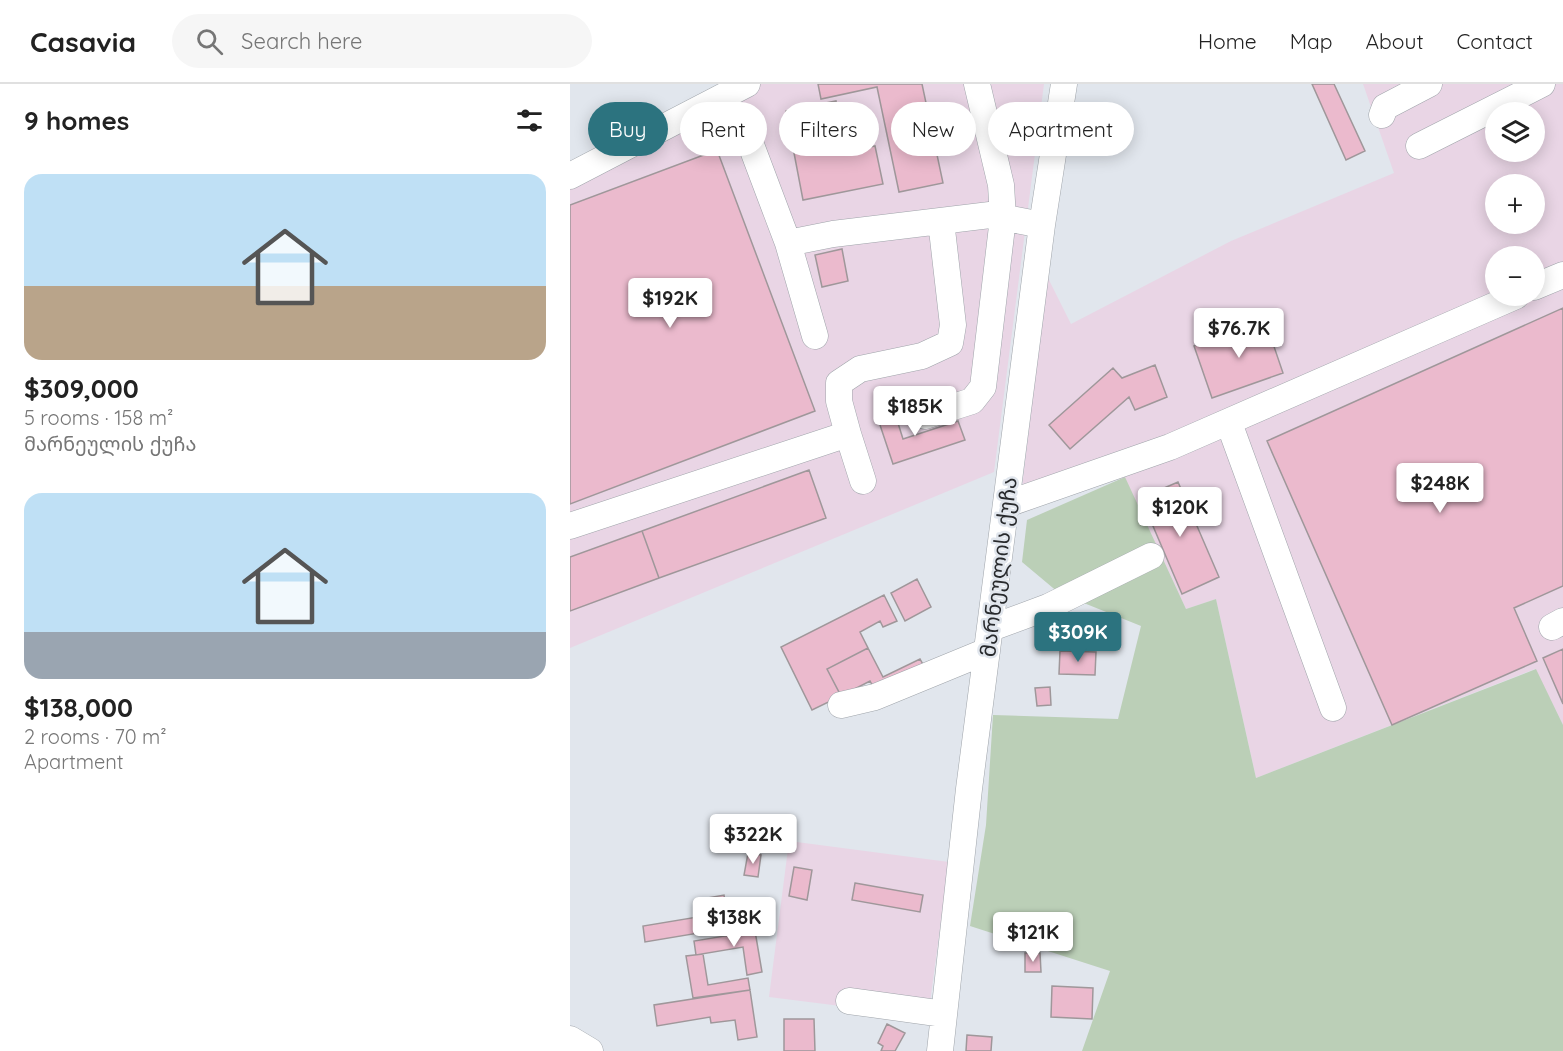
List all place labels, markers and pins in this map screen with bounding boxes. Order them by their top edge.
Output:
pin: $192K [628,278,712,329]
pin: $76.7K [1190,308,1288,359]
pin: $185K [873,386,957,437]
pin: $248K [1398,463,1482,514]
pin: $120K [1138,487,1222,538]
pin: $309K [1036,612,1120,663]
pin: $322K [711,814,795,865]
pin: $138K [692,897,776,948]
pin: $121K [991,912,1075,963]

